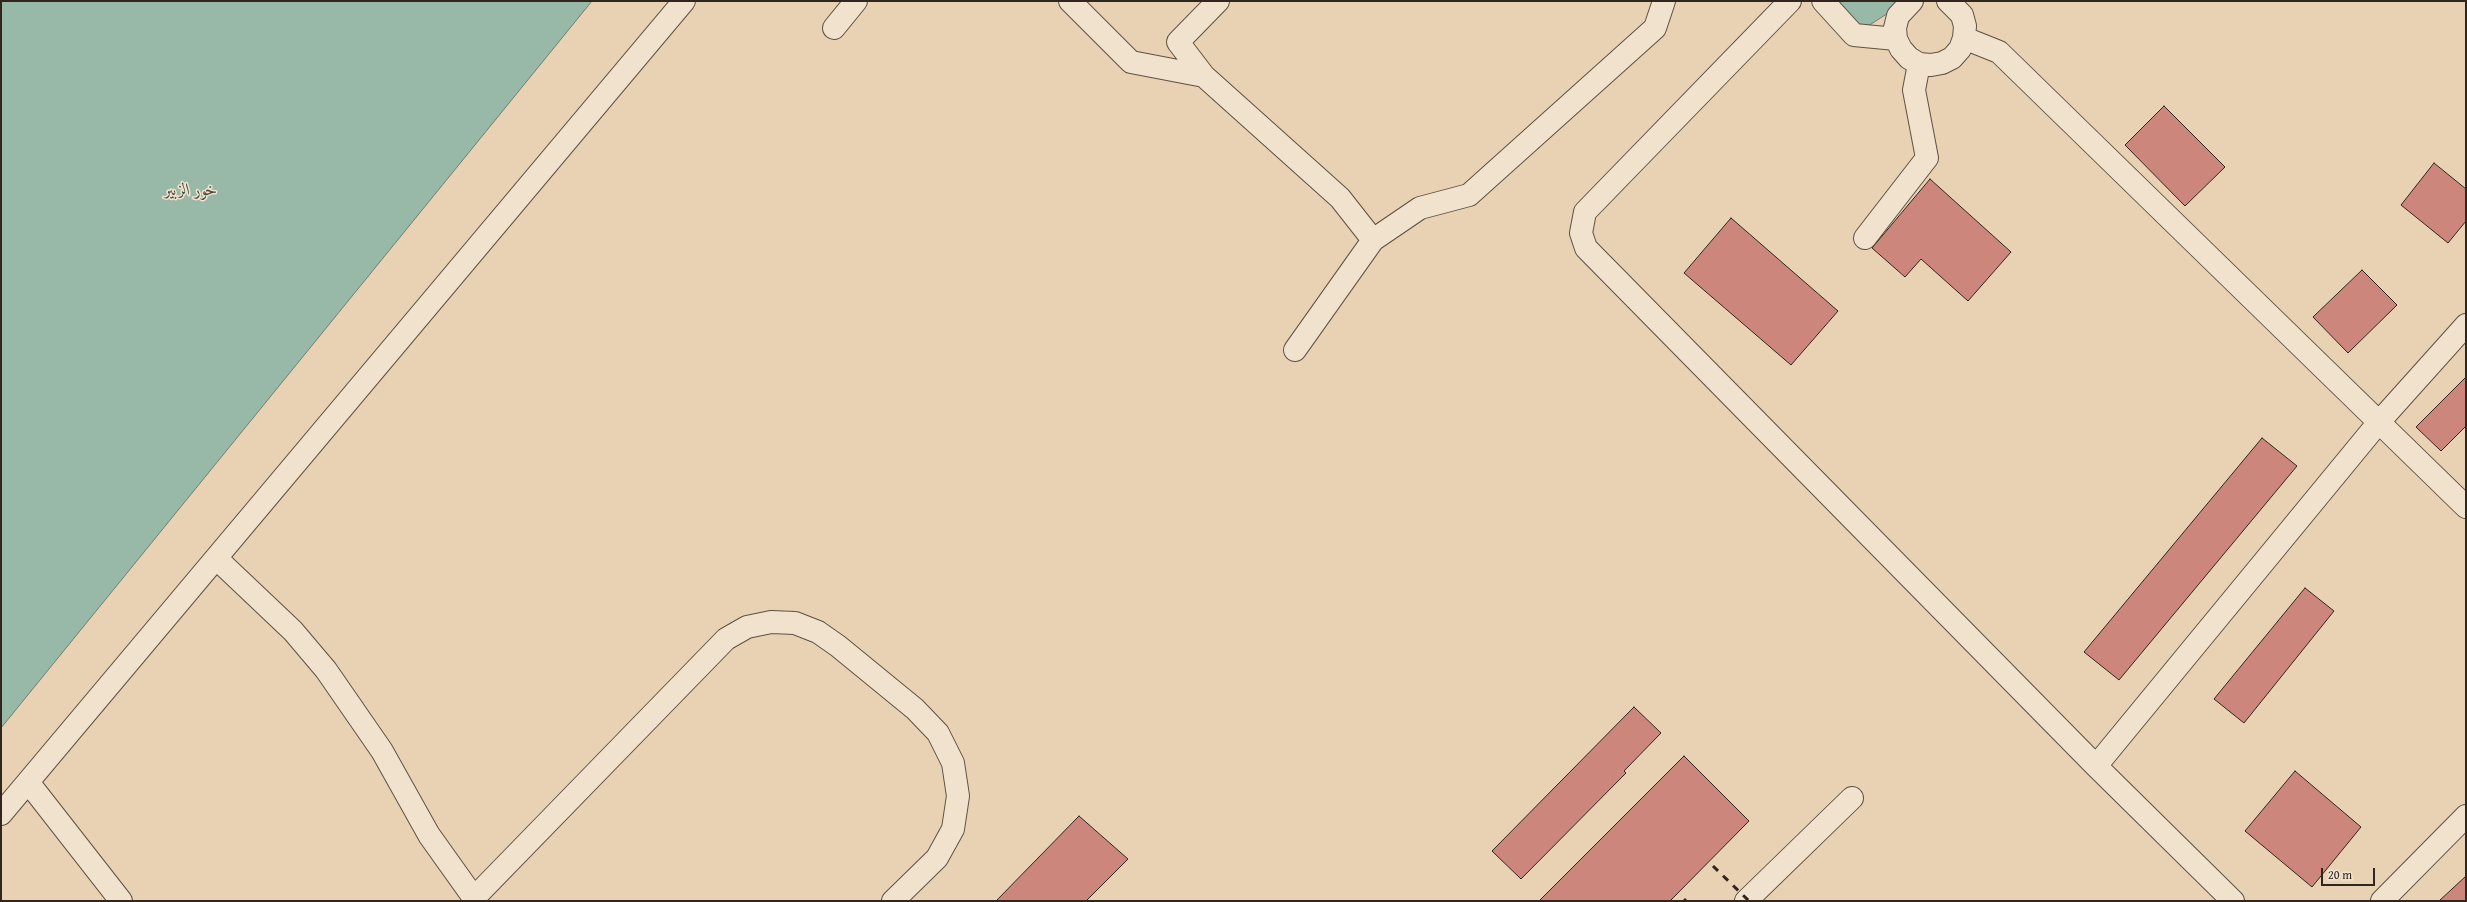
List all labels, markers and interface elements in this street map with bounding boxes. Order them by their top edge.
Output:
water label: خور الزبير [164,181,218,201]
scale bar [2323,860,2377,886]
text: 20 m [2328,866,2352,883]

